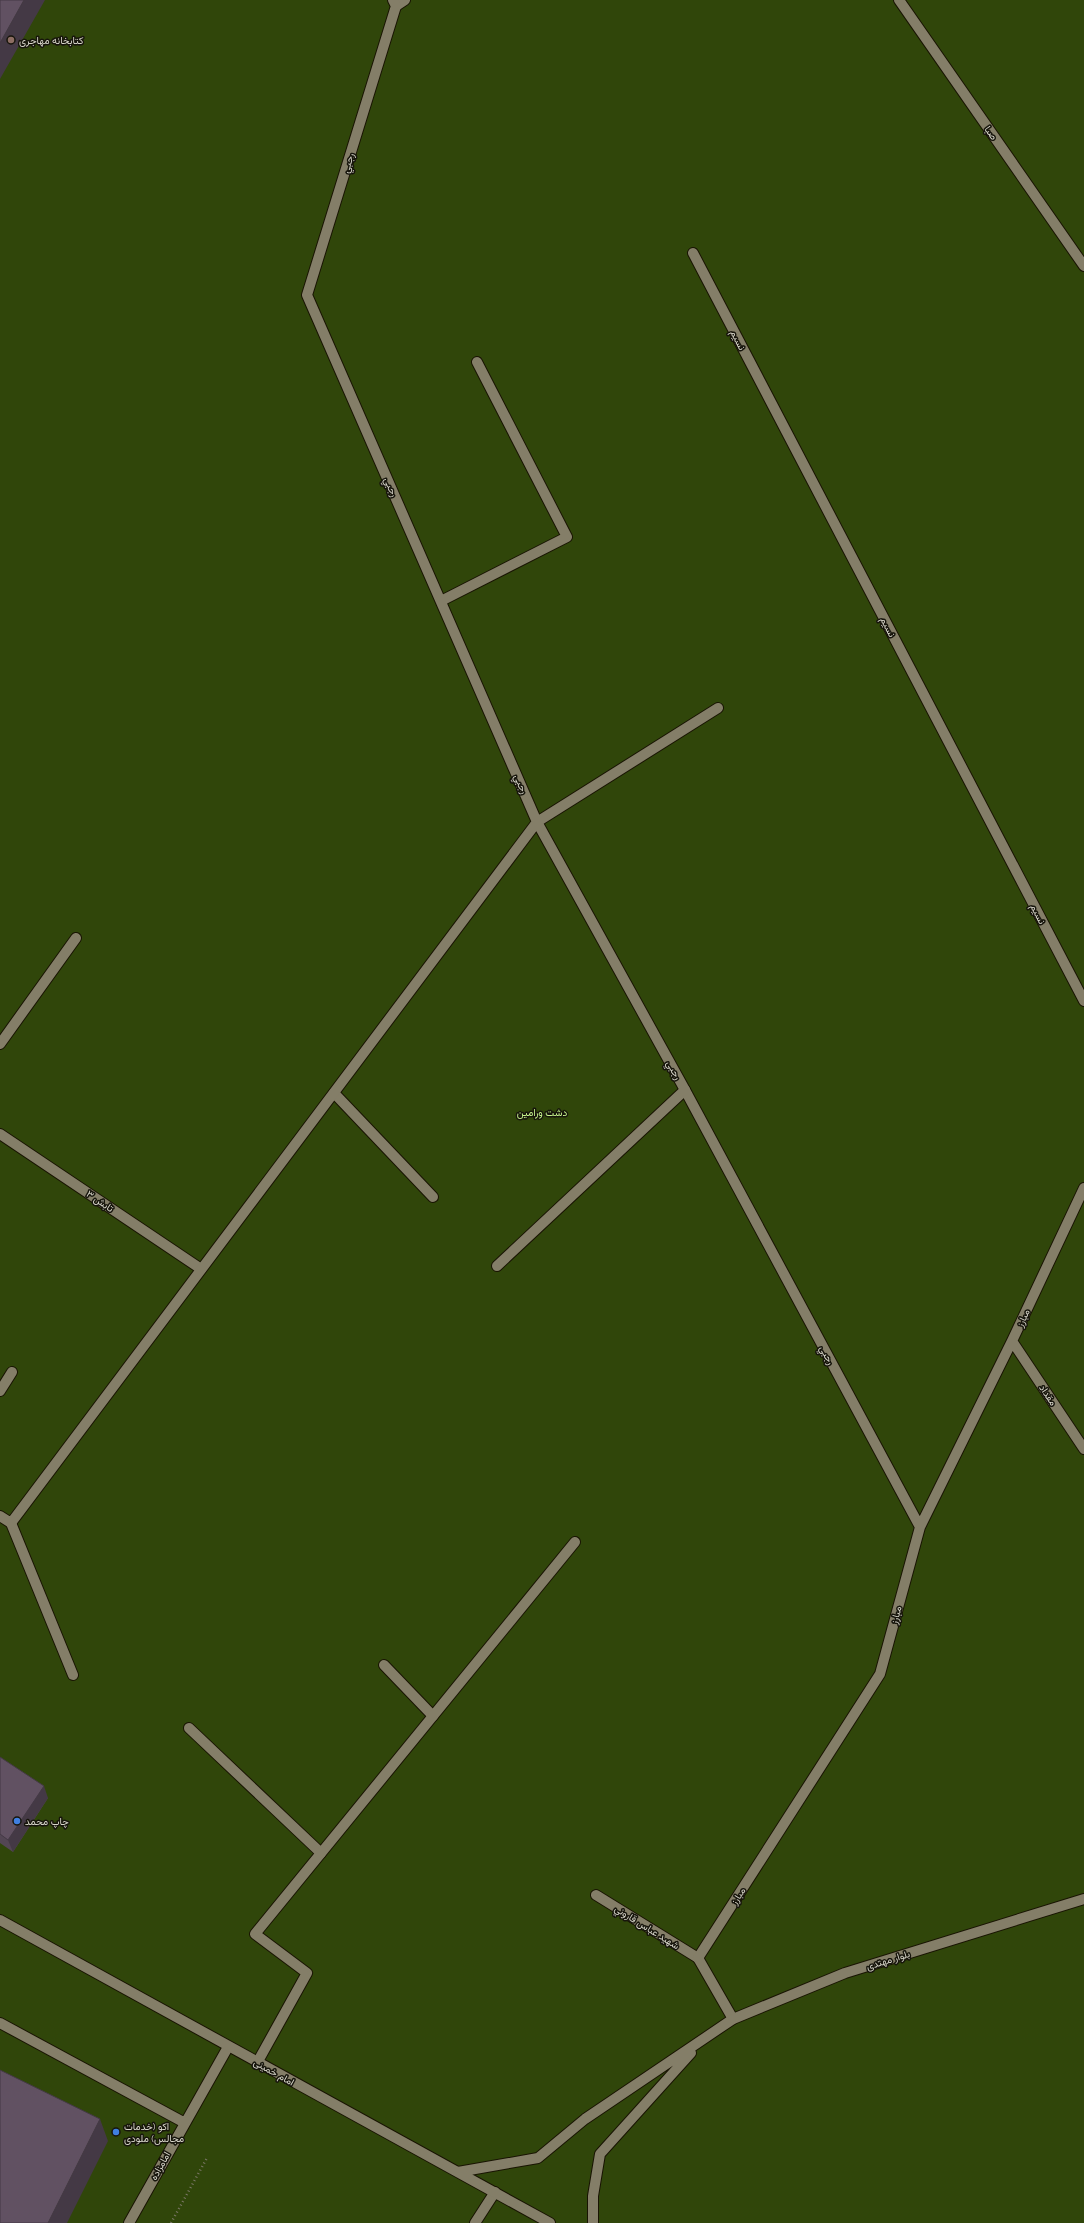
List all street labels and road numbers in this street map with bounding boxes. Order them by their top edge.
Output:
street label: صبا [982,124,1000,143]
street label: رجبي [340,152,359,175]
street label: نسيم [727,328,748,353]
street label: رجبي [379,476,400,500]
street label: نسيم [877,615,898,640]
street label: رجبي [509,773,530,797]
street label: نسيم [1027,902,1048,927]
street label: رجبي [662,1058,684,1083]
street label: تابش ۳ [84,1188,116,1215]
street label: مبارز [1014,1307,1033,1330]
street label: رجبي [815,1343,837,1368]
street label: مقداد [1037,1383,1059,1407]
street label: مبارز [888,1605,905,1626]
street label: مبارز [728,1885,748,1908]
street label: شهيد عباس قاروني [611,1903,682,1954]
street label: بلوار مهتدی [865,1948,912,1973]
street label: امام خمینی [251,2056,296,2089]
street label: امامزاده [148,2150,173,2183]

